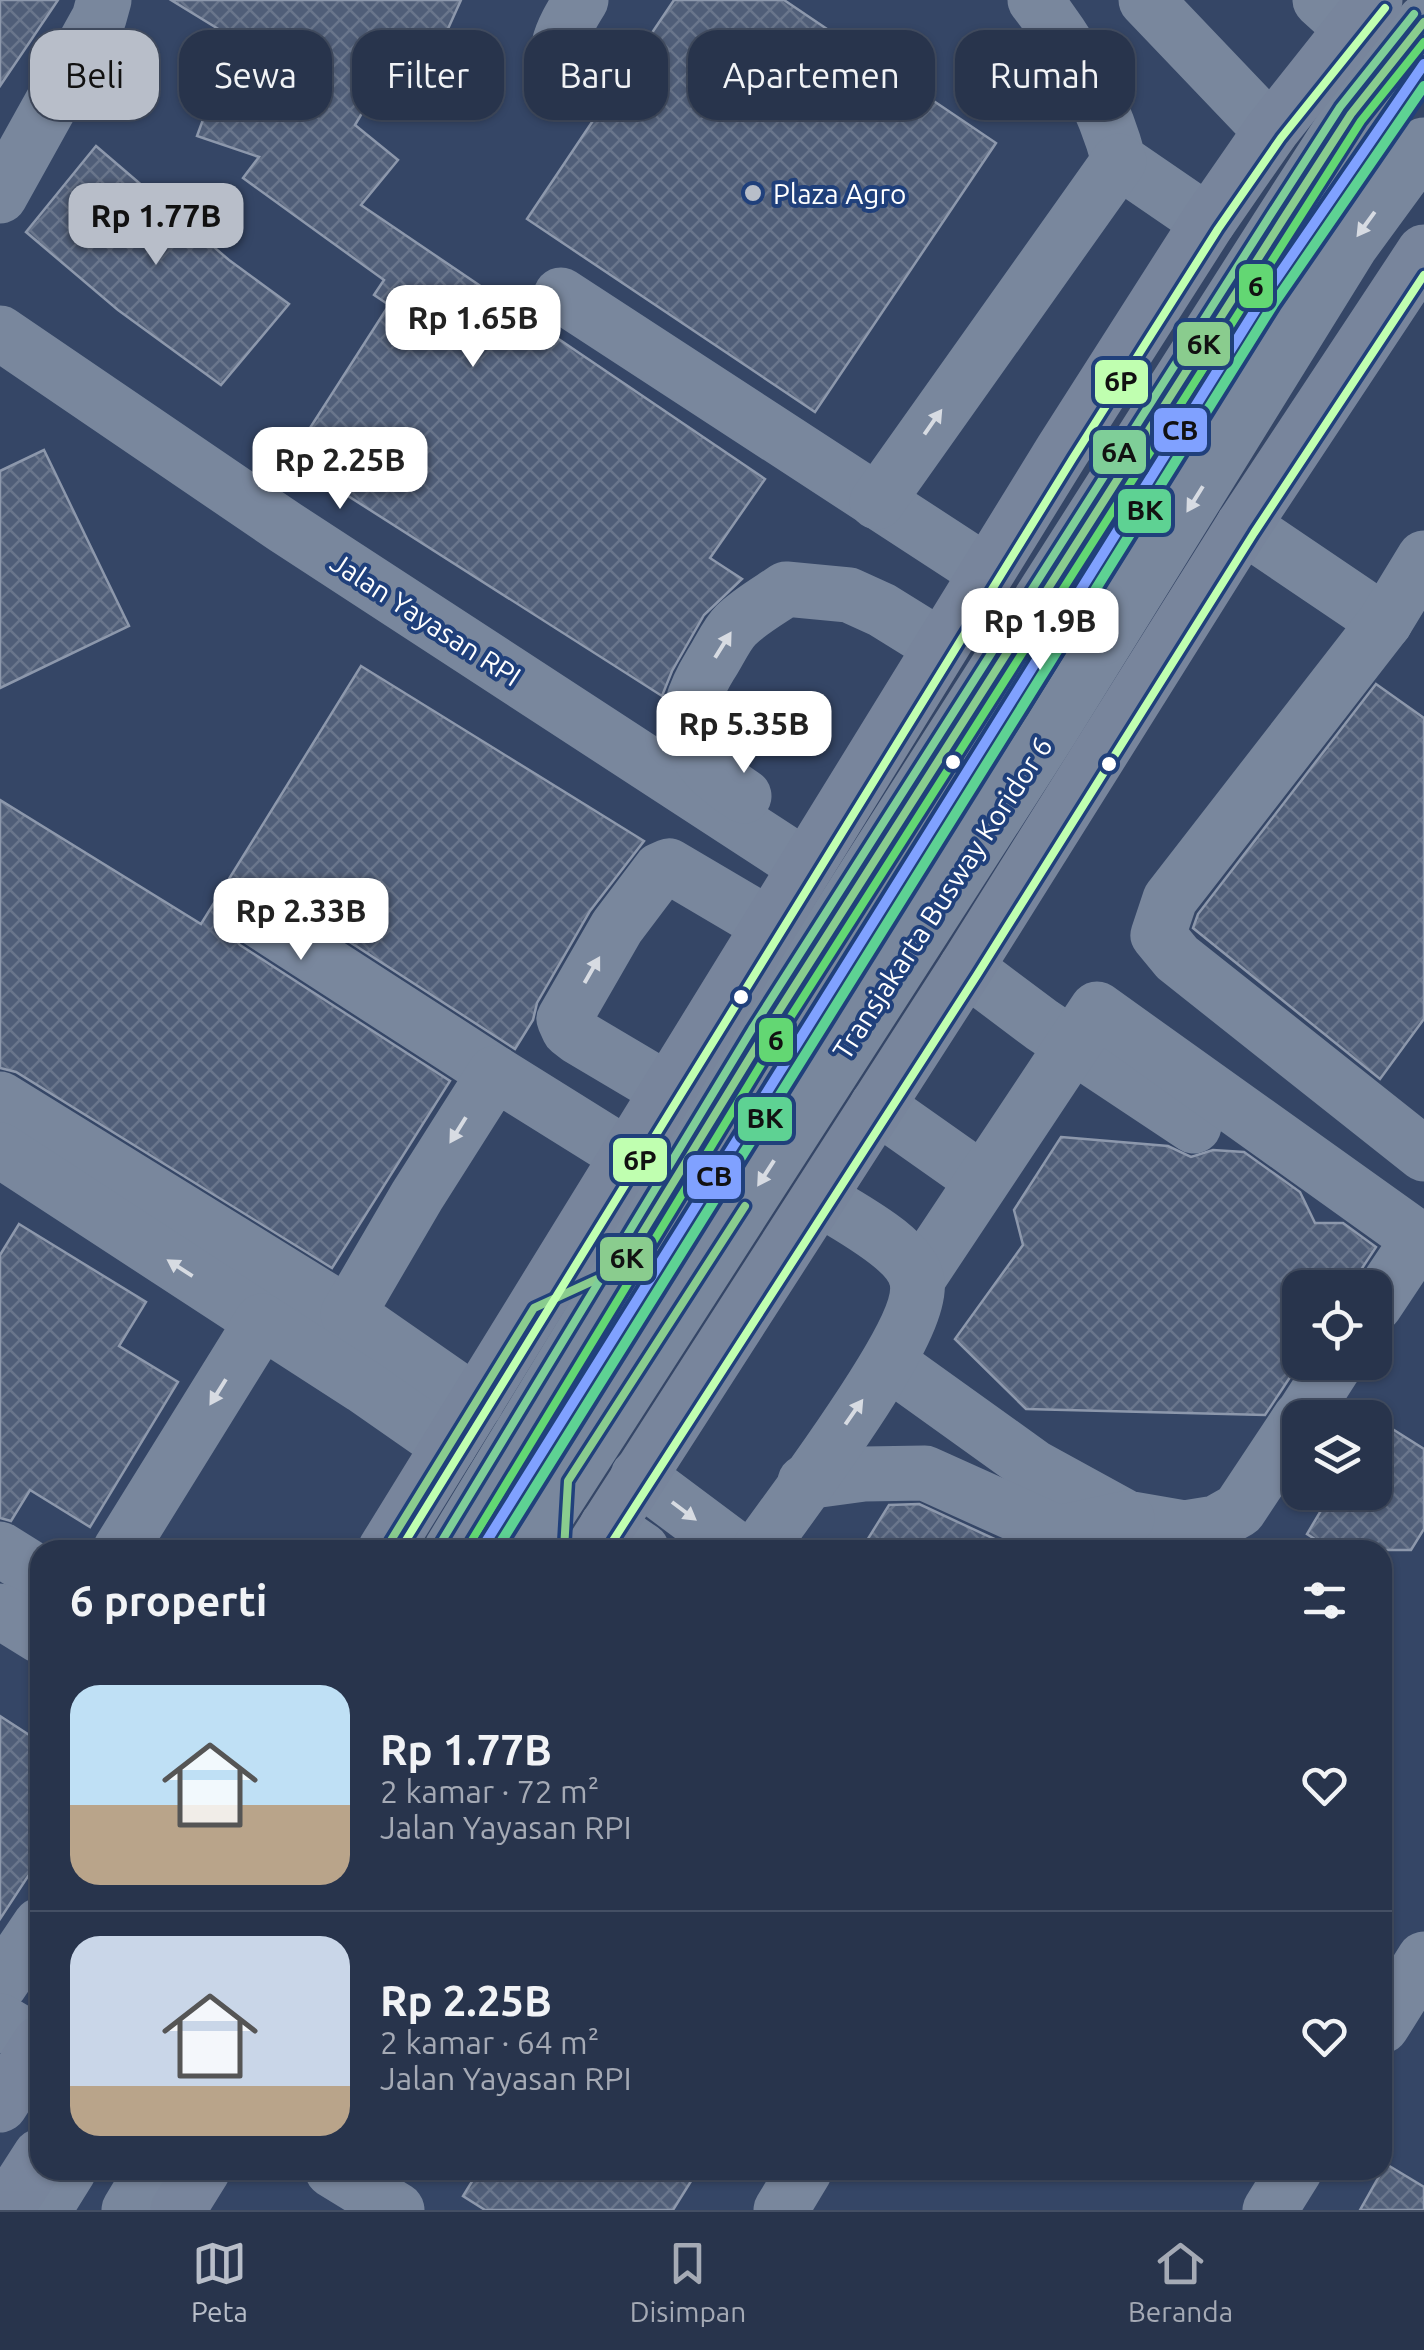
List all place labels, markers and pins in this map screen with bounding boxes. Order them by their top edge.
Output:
place label: Plaza Agro [773,178,906,209]
marker: Plaza Agro [742,182,764,204]
pin: Rp 1.77B [53,183,259,268]
pin: Rp 1.65B [370,285,576,370]
pin: Rp 2.25B [237,427,443,512]
pin: Rp 1.9B [948,588,1132,673]
pin: Rp 5.35B [641,691,847,776]
unlabelled marker [943,752,963,772]
unlabelled marker [1099,754,1119,774]
pin: Rp 2.33B [198,878,404,963]
unlabelled marker [731,987,751,1007]

